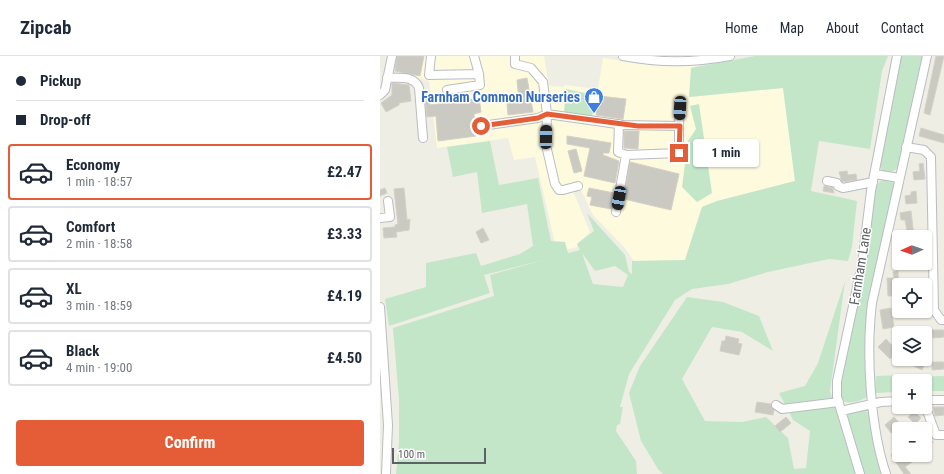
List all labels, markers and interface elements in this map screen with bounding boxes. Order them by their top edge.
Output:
text: Zipcab [20,16,71,39]
text: Home [725,20,758,36]
text: Map [780,20,804,36]
text: About [826,20,859,36]
text: Contact [881,20,924,36]
text: Pickup [40,72,81,90]
shop icon: Farnham Common Nurseries [583,86,605,114]
place label: Farnham Common Nurseries [421,89,580,105]
car [673,96,687,120]
text: Drop-off [40,111,91,129]
route start [472,117,490,135]
car [540,125,552,149]
callout: 1 min [693,139,759,167]
route end [670,144,688,162]
text: 1 min [712,145,740,160]
icon: car [18,154,54,190]
text: Economy [66,156,120,174]
text: £2.47 [327,163,362,181]
text: 1 min · 18:57 [66,174,132,189]
car [611,185,627,211]
icon: car [18,216,54,252]
text: Comfort [66,218,115,236]
text: £3.33 [327,225,362,243]
street label: Farnham Lane [846,226,874,306]
north arrow [892,230,932,270]
map controls [892,230,932,462]
text: 2 min · 18:58 [66,236,132,251]
icon: car [18,278,54,314]
button: locate [892,278,932,318]
text: XL [66,280,82,298]
text: £4.19 [327,287,362,305]
text: 3 min · 18:59 [66,298,132,313]
button: layers [892,326,932,366]
icon: car [18,340,54,376]
text: Black [66,342,99,360]
text: £4.50 [327,349,362,367]
text: 4 min · 19:00 [66,360,132,375]
button: + [892,374,932,414]
button: Confirm [16,420,364,466]
button: − [892,422,932,462]
scale bar [392,446,486,465]
text: 100 m [398,448,425,461]

